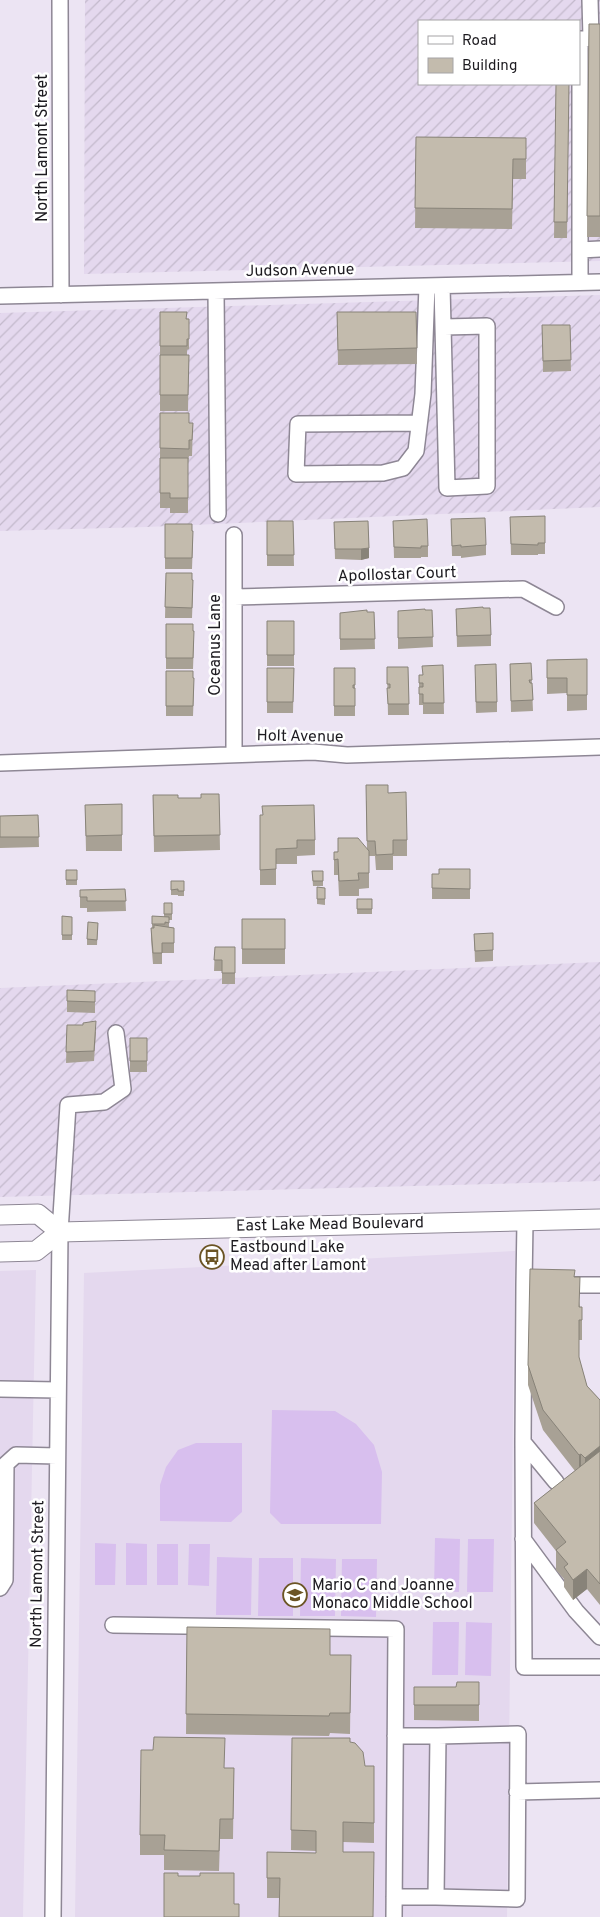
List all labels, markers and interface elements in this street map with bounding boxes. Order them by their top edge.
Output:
legend [418,20,580,85]
text: Road [462,32,497,51]
text: Building [462,57,517,76]
street label: North Lamont Street [33,74,53,222]
street label: Judson Avenue [246,260,354,282]
street label: Apollostar Court [337,563,457,587]
street label: Oceanus Lane [206,594,226,696]
street label: Holt Avenue [256,726,344,748]
street label: East Lake Mead Boulevard [236,1213,424,1237]
place label: Eastbound Lake Mead after Lamont [230,1238,366,1276]
bus stop icon: Eastbound Lake Mead after Lamont [199,1244,225,1270]
street label: North Lamont Street [27,1500,49,1648]
place label: Mario C and Joanne Monaco Middle School [312,1576,473,1614]
school or university icon: Mario C and Joanne Monaco Middle School [282,1582,308,1608]

